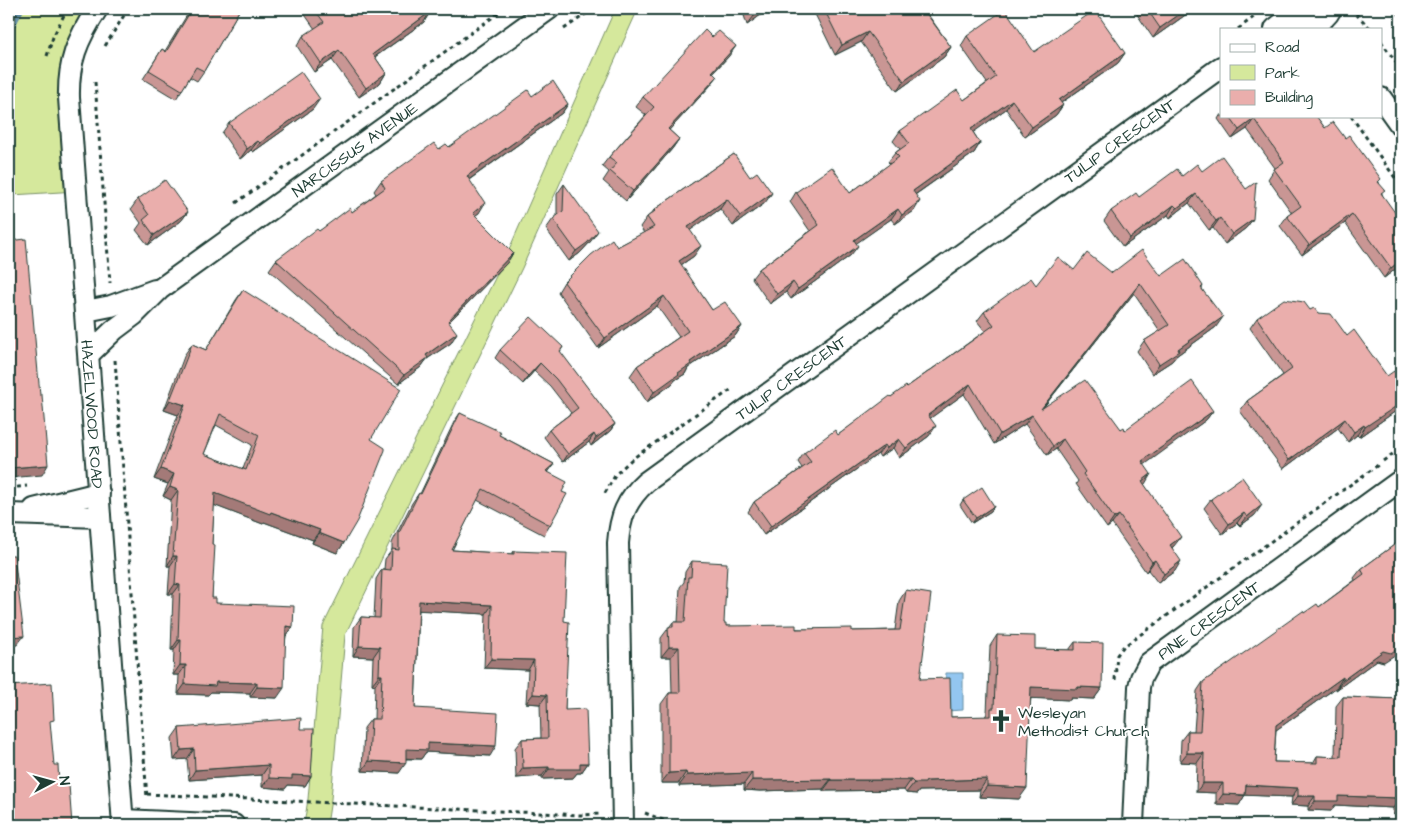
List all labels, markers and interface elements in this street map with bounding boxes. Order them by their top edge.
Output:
legend [1220,28,1382,118]
text: Road [1265,37,1300,58]
text: Park [1265,63,1300,84]
text: Building [1265,87,1313,109]
street label: TULIP CRESCENT [1060,93,1180,189]
street label: NARCISSUS AVENUE [288,97,423,203]
street label: TULIP CRESCENT [731,330,852,426]
street label: HAZELWOOD ROAD [75,339,108,489]
street label: PINE CRESCENT [1153,576,1265,665]
place label: Wesleyan Methodist Church [1018,702,1149,742]
church icon: Wesleyan Methodist Church [988,708,1014,734]
north arrow [28,756,78,806]
text: N [54,775,74,786]

